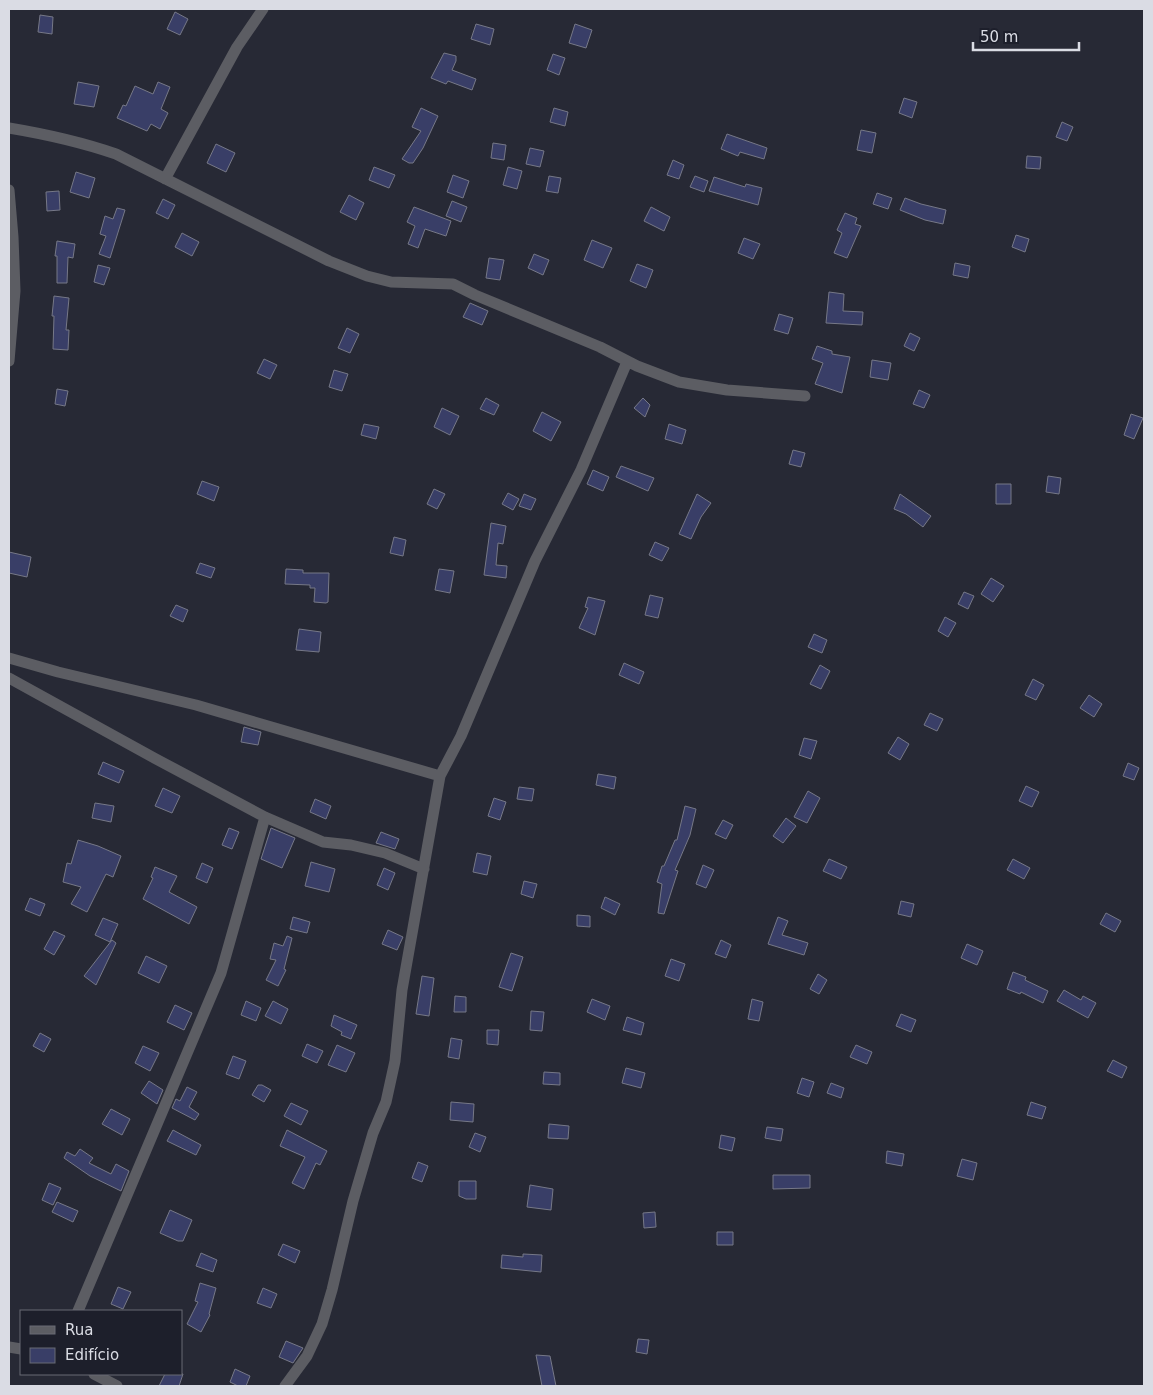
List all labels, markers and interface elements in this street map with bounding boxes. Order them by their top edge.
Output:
scale bar [973,20,1079,52]
text: 50 m [980,28,1018,46]
legend [20,1310,182,1375]
text: Rua [65,1321,93,1339]
text: Edifício [65,1346,119,1364]

